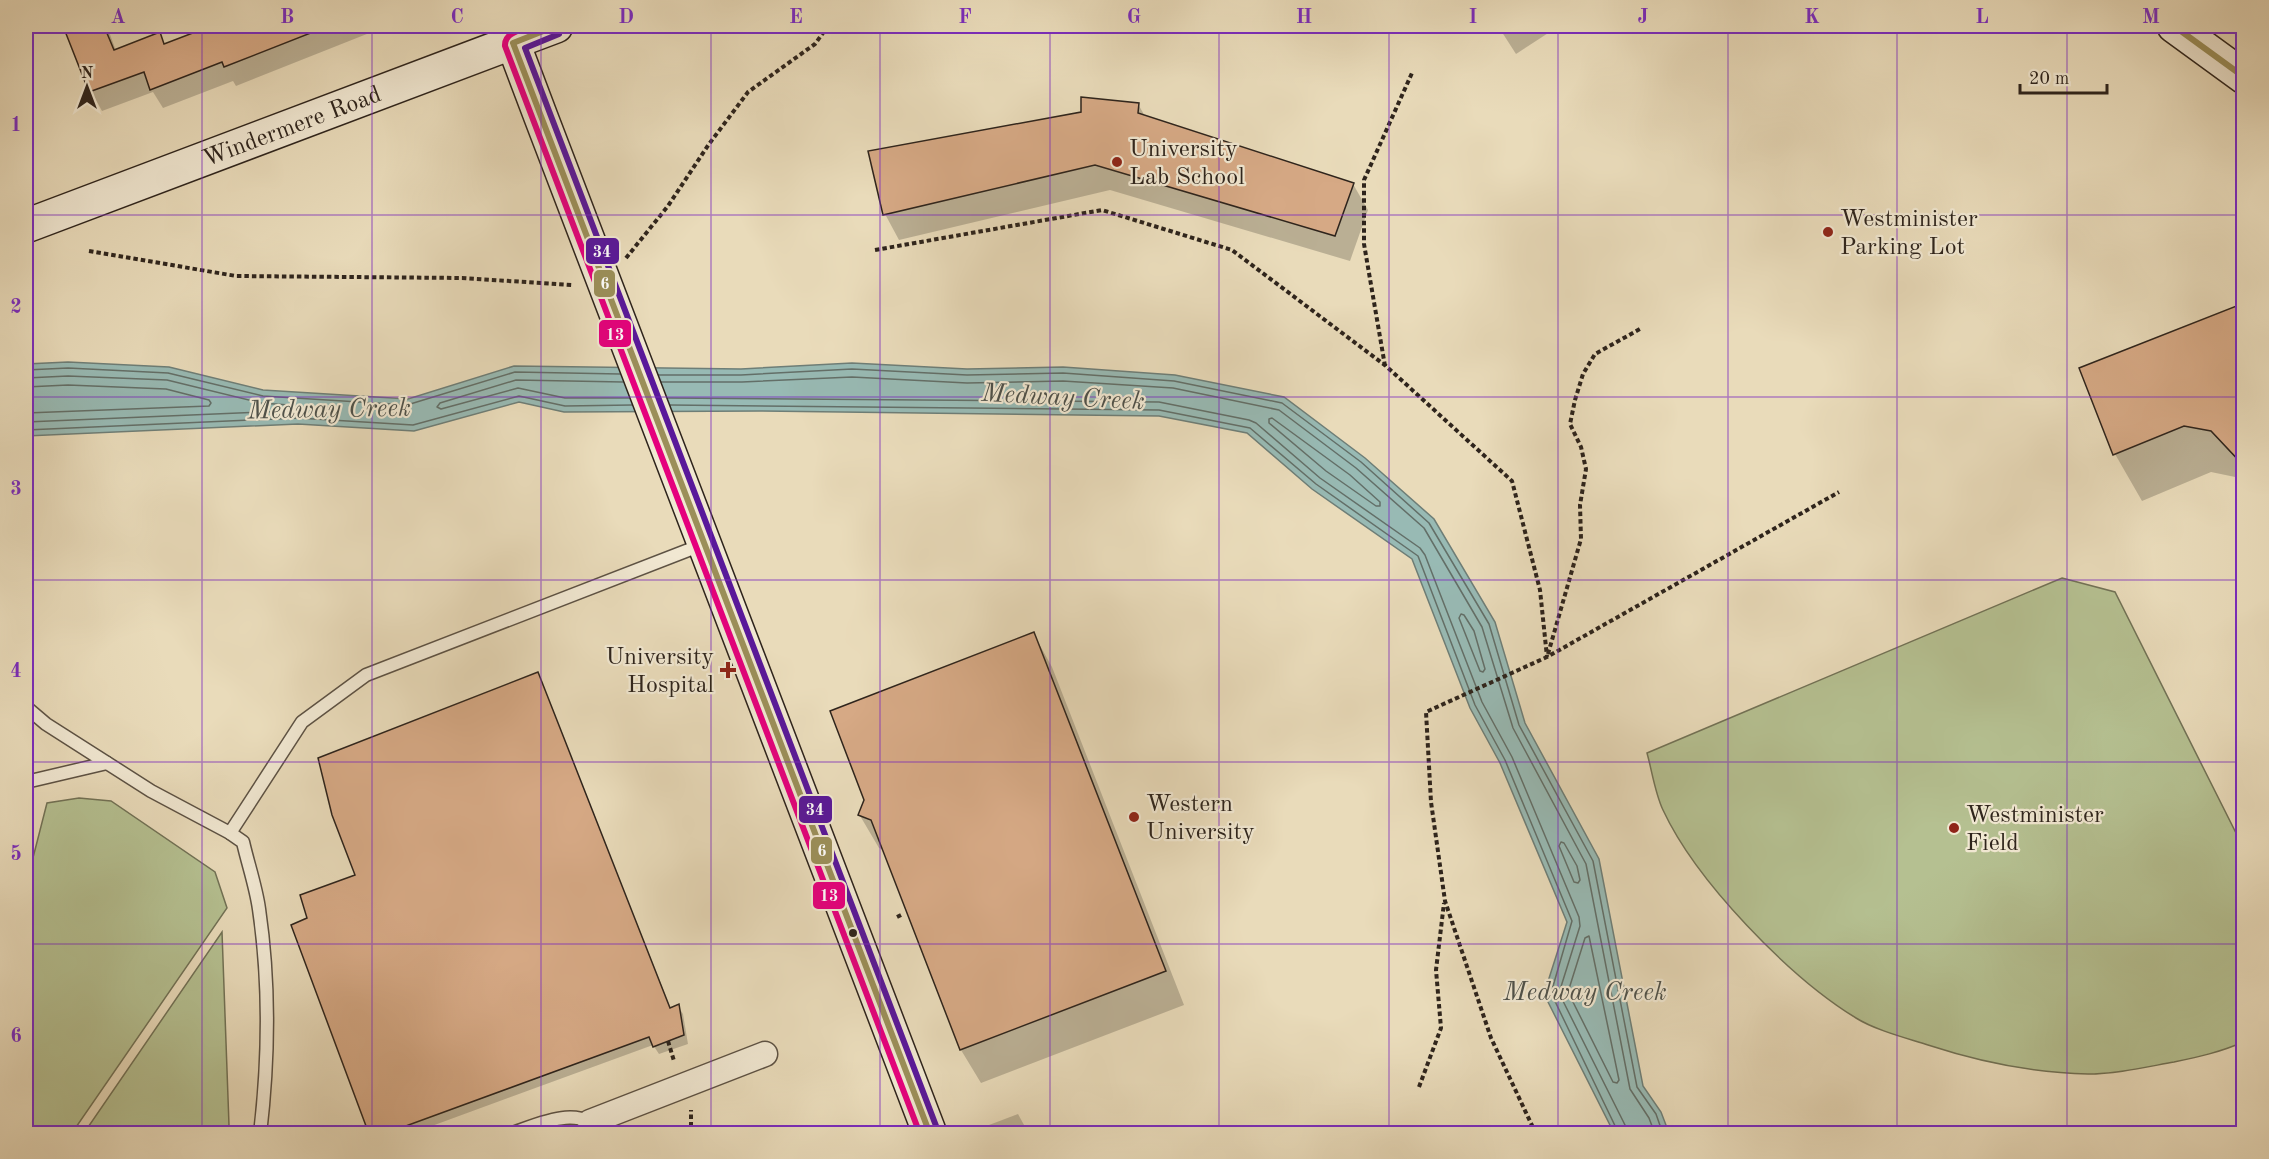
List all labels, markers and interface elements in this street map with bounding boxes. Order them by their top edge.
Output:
text: A [110,8,126,28]
text: B [280,8,294,28]
text: C [450,8,464,28]
text: D [618,8,634,28]
text: E [789,8,803,28]
text: F [958,8,972,28]
text: G [1127,8,1141,28]
text: H [1296,8,1312,28]
text: I [1469,8,1477,28]
text: J [1638,8,1649,28]
text: K [1804,8,1820,28]
text: L [1975,8,1989,28]
text: M [2142,8,2160,28]
north arrow [57,57,117,117]
scale bar [2020,57,2107,95]
text: N [81,66,94,82]
text: 20 m [2029,70,2069,88]
street label: Windermere Road [200,83,385,172]
text: 1 [10,116,22,136]
place label: University Lab School [1129,138,1245,190]
marker: University Lab School [1110,155,1124,169]
place label: Westminister Parking Lot [1840,208,1978,260]
marker: Westminister Parking Lot [1821,225,1835,239]
line badge: 34 [585,237,620,265]
text: 34 [593,245,611,261]
line badge: 6 [593,269,616,298]
text: 6 [600,277,610,293]
text: 2 [10,298,22,318]
line badge: 13 [598,319,632,348]
text: 13 [606,328,624,344]
water label: Medway Creek [980,381,1145,415]
water label: Medway Creek [246,396,411,424]
text: 3 [10,480,22,500]
place label: University Hospital [605,646,714,698]
marker: University Hospital [719,661,737,679]
text: 4 [10,662,22,682]
place label: Western University [1146,793,1255,845]
line badge: 34 [798,795,833,824]
text: 34 [806,803,824,819]
place label: Westminister Field [1966,804,2104,856]
marker: Western University [1127,810,1141,824]
marker: Westminister Field [1947,821,1961,835]
line badge: 6 [810,836,833,865]
text: 5 [10,844,22,865]
text: 6 [817,844,827,860]
line badge: 13 [812,881,846,910]
text: 13 [820,889,838,905]
unlabelled marker [847,927,859,939]
water label: Medway Creek [1502,980,1667,1006]
text: 6 [10,1027,22,1047]

